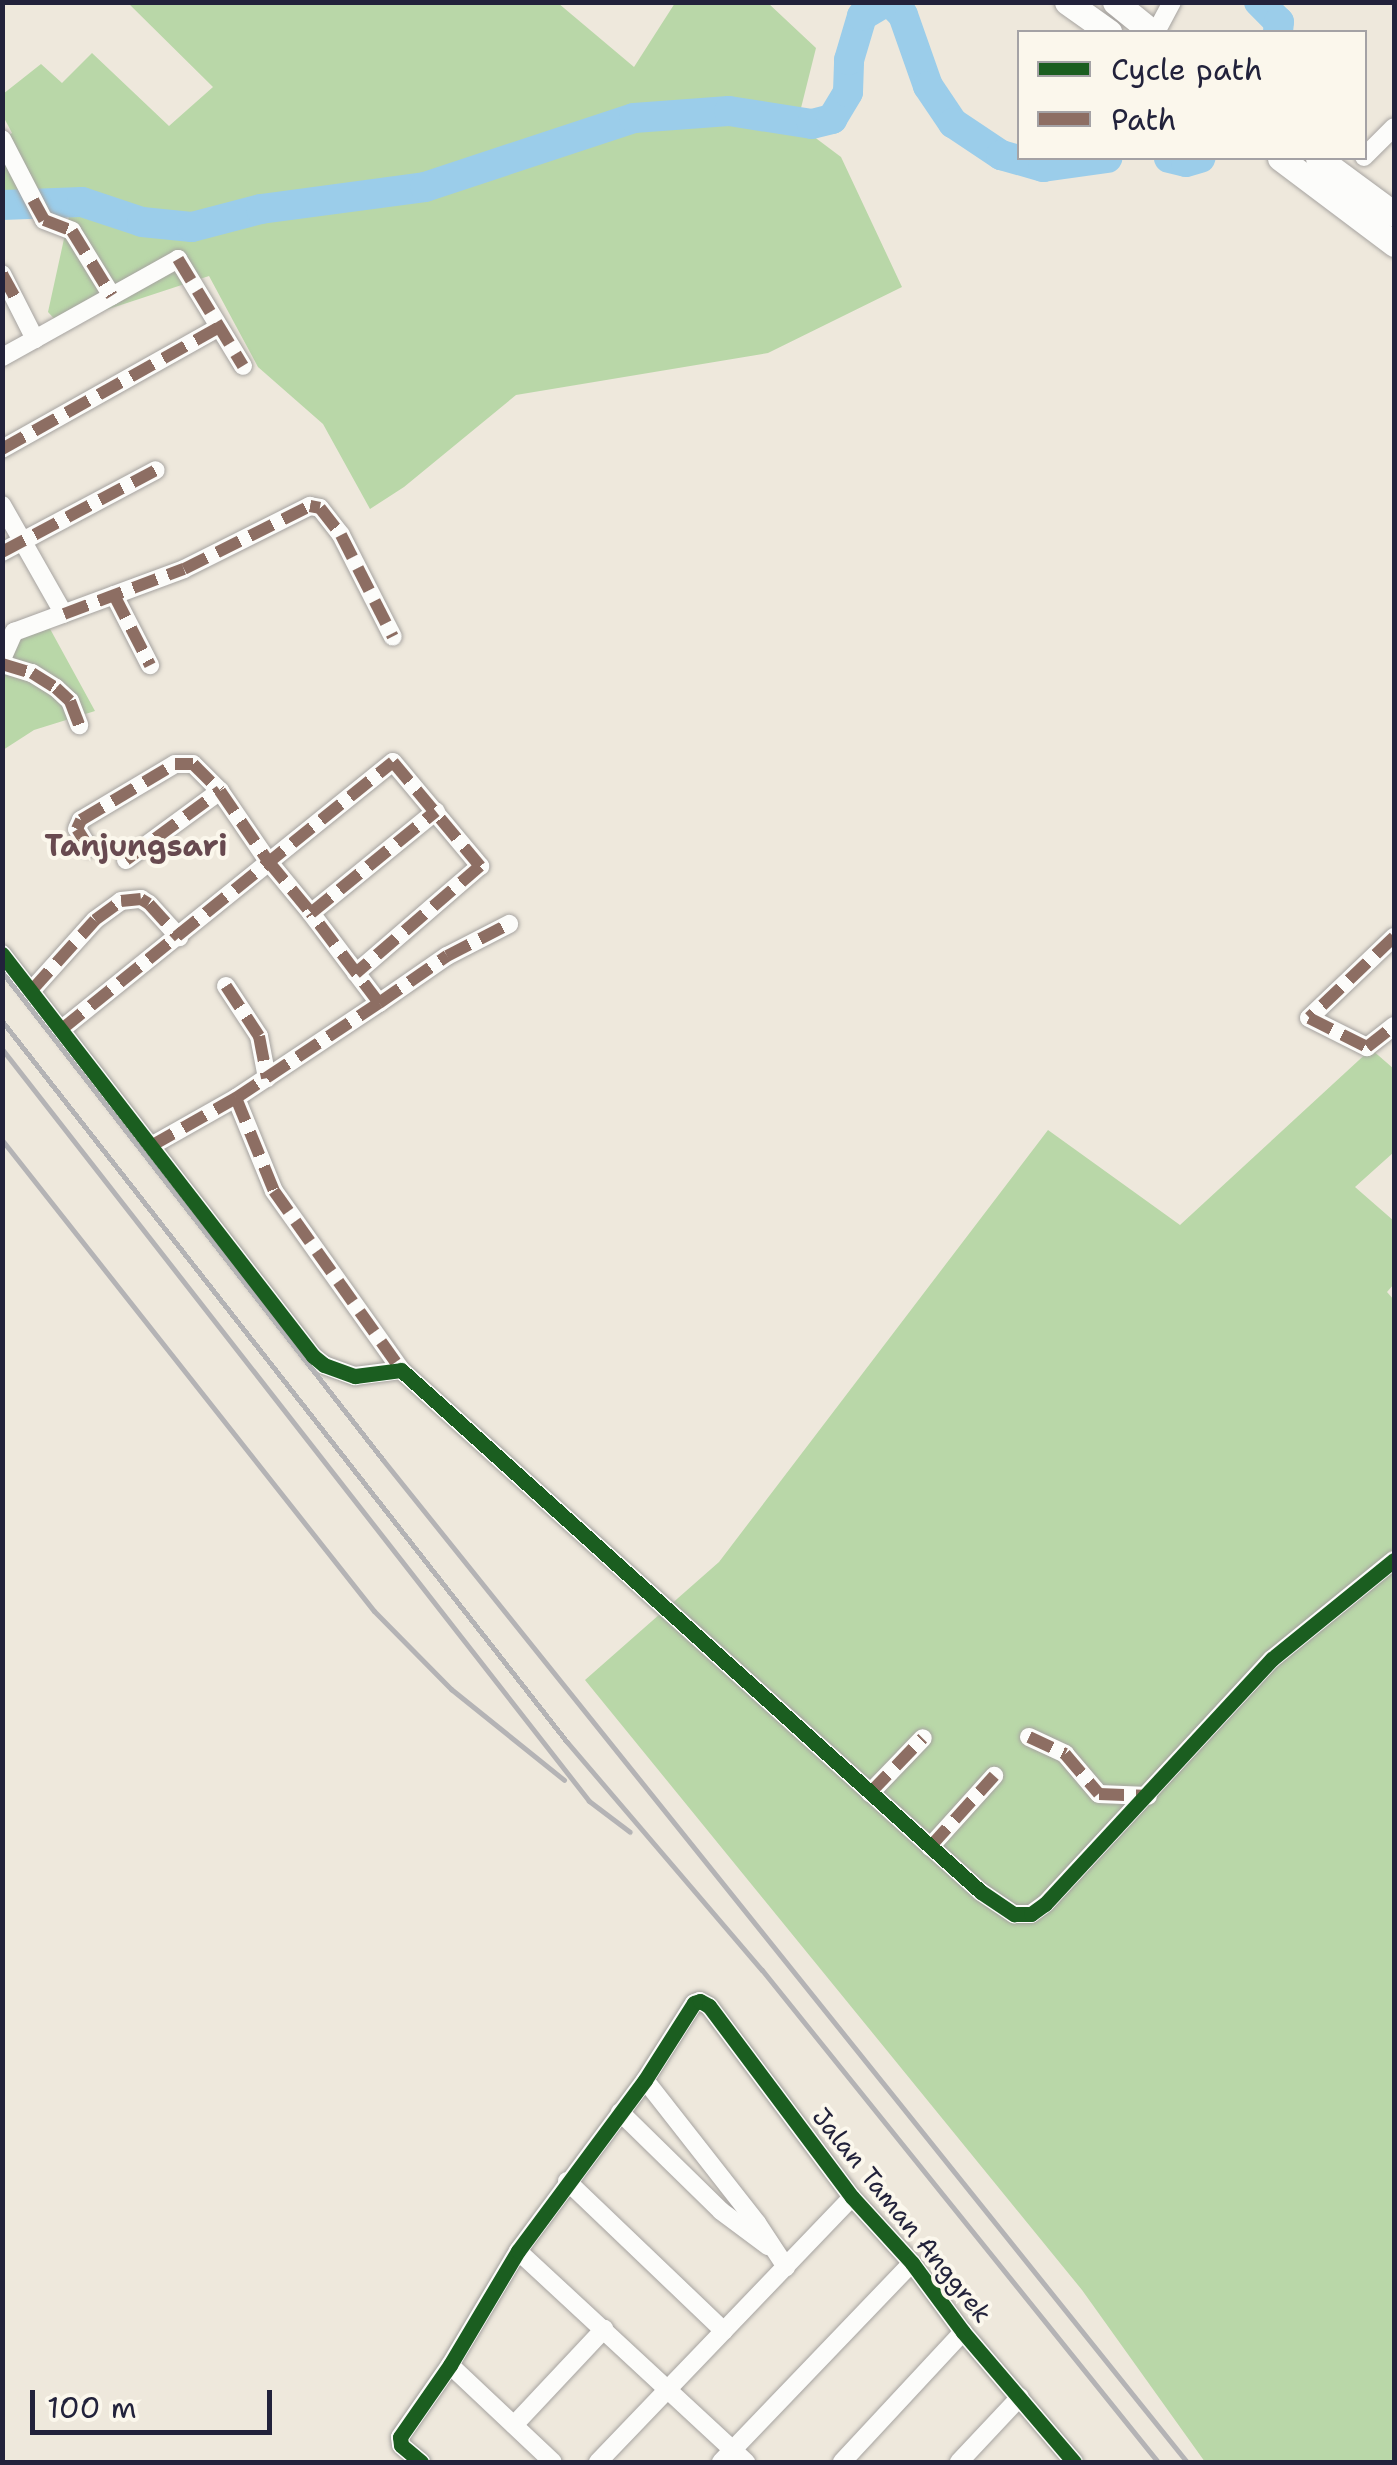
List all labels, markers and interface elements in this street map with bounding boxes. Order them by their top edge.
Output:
legend [1017,30,1367,160]
text: Cycle path [1111,49,1263,90]
text: Path [1111,99,1177,140]
district label: Tanjungsari [45,828,227,864]
street label: Jalan Taman Anggrek [806,2102,998,2328]
scale bar [35,2370,278,2432]
text: 100 m [47,2387,137,2428]

